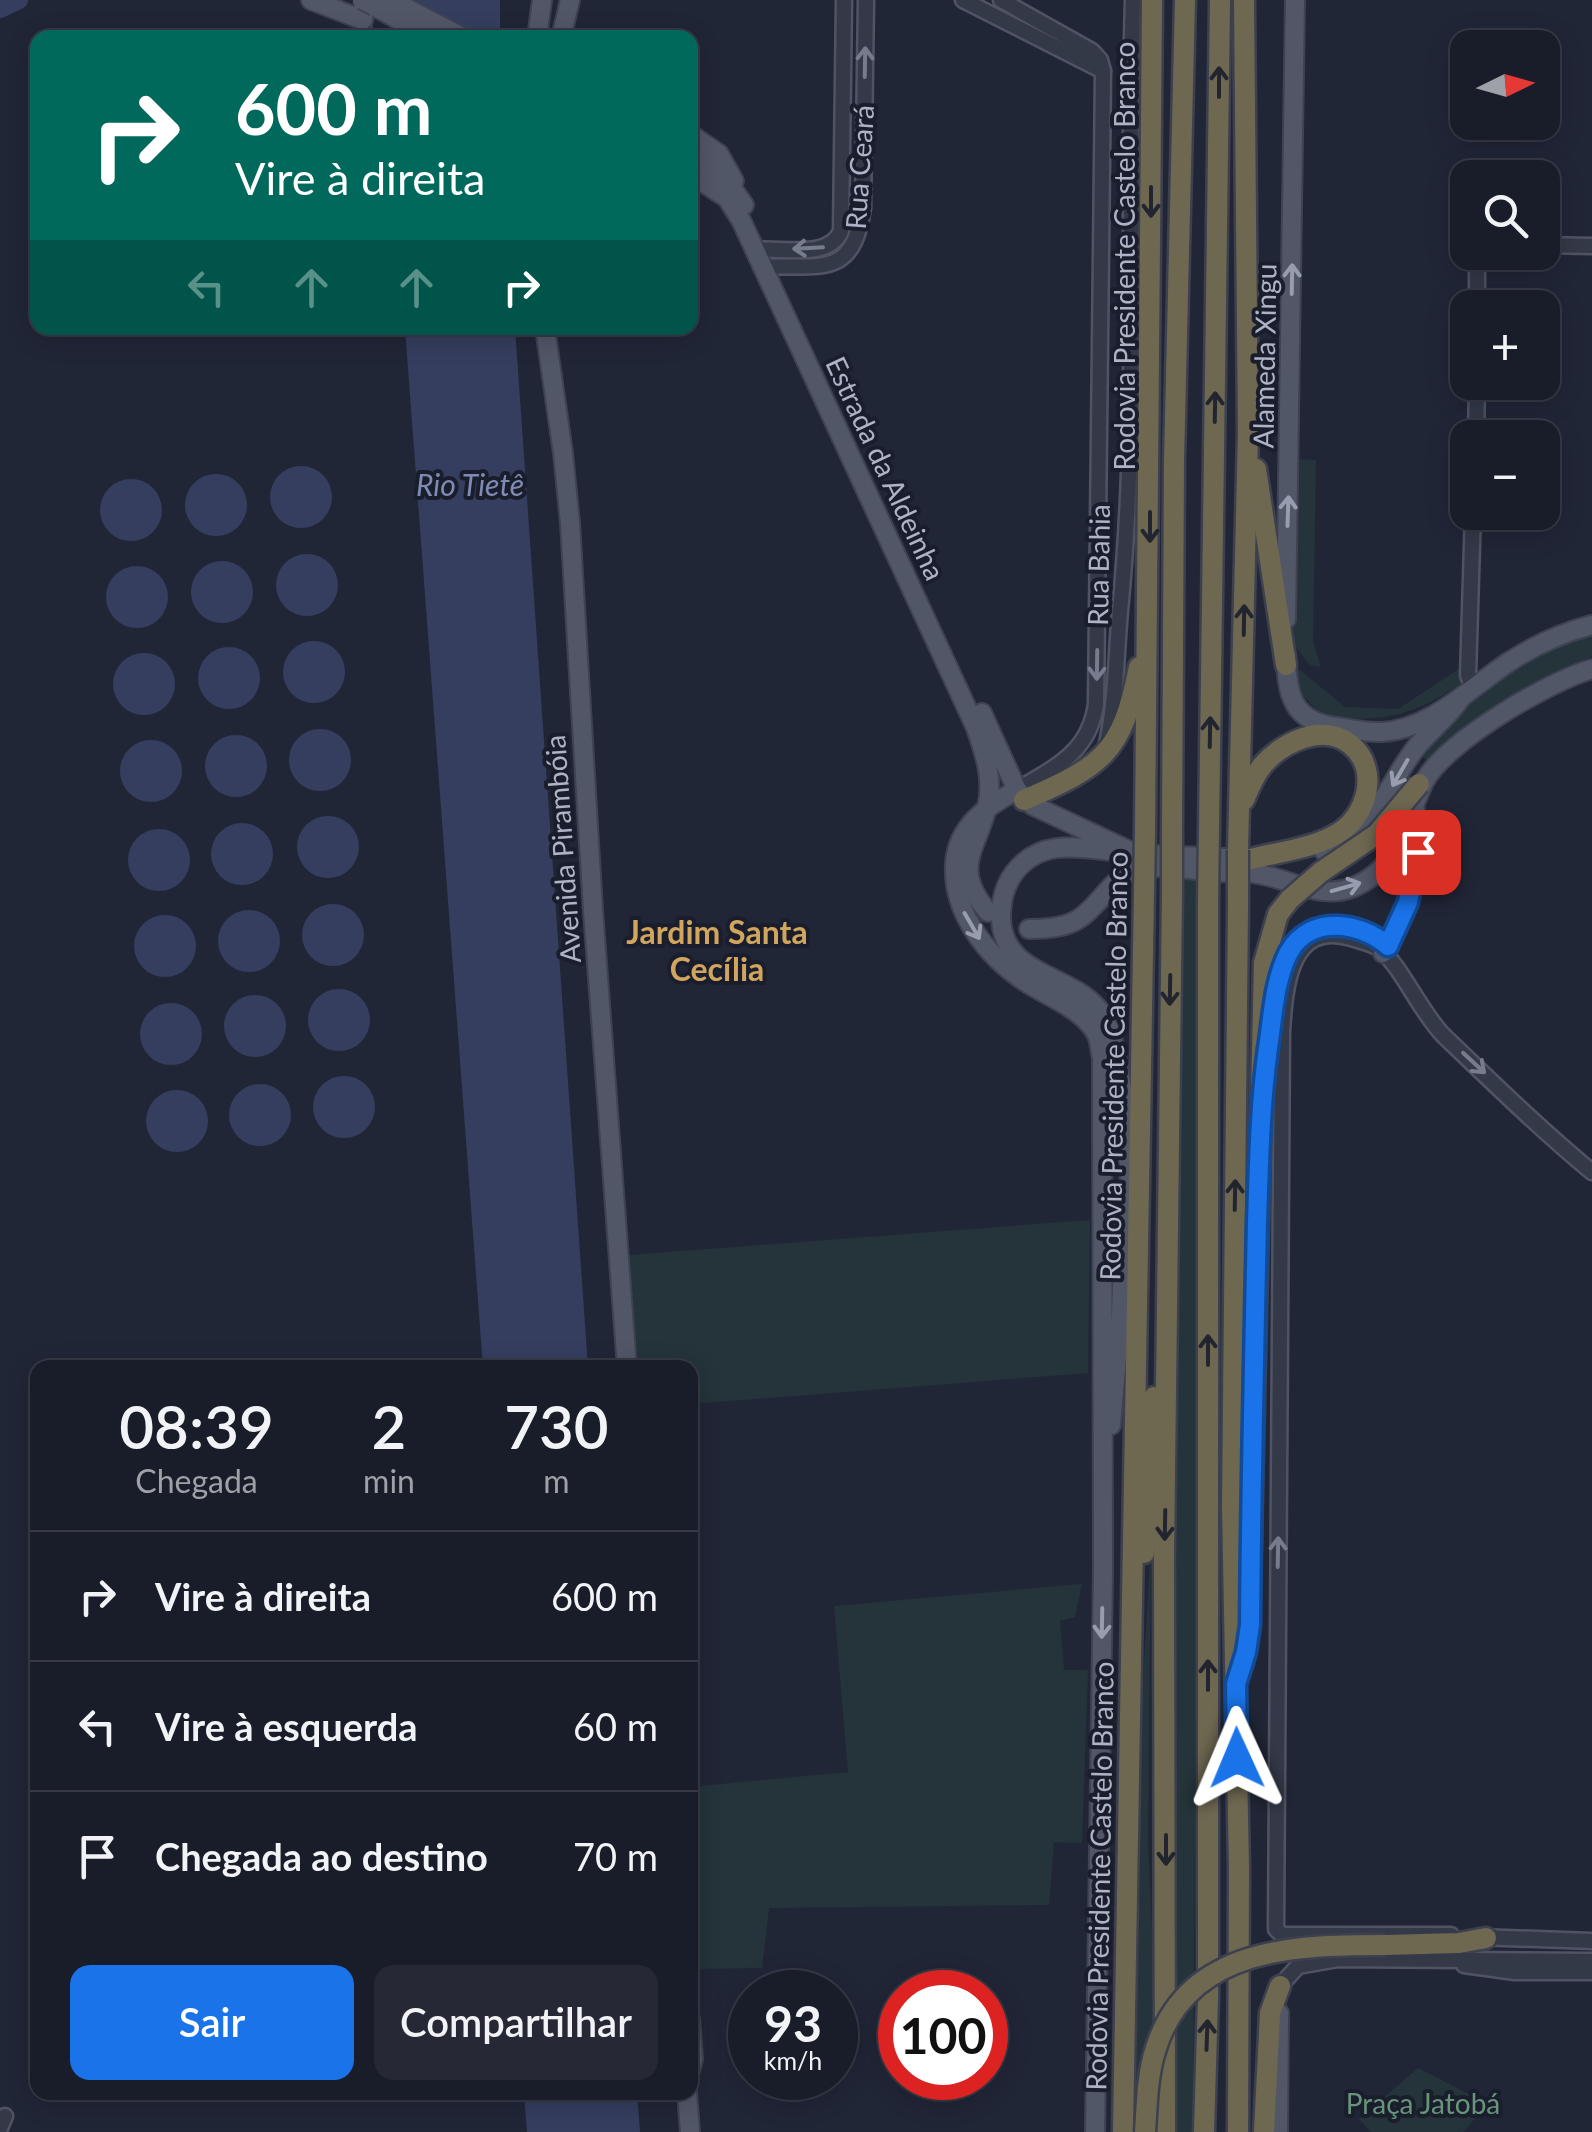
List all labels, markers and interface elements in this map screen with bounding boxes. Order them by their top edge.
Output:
north arrow [1450,30,1560,140]
map controls [1450,30,1560,530]
street label: Rodovia Presidente Castelo Branco [1107,42,1141,470]
one-way arrow [855,46,874,78]
text: 600 m [235,66,432,150]
one-way arrow [1210,66,1228,98]
icon: right [70,70,200,200]
street label: Rua Ceará [838,104,880,230]
text: Vire à direita [235,151,485,205]
button: search [1450,160,1560,270]
one-way arrow [1142,186,1160,218]
one-way arrow [792,239,824,258]
icon: left [179,260,234,315]
icon: ahead [284,260,339,315]
icon: ahead [389,260,444,315]
icon: right [494,260,549,315]
street label: Alameda Xingu [1245,263,1283,449]
one-way arrow [1282,264,1302,296]
button: + [1450,290,1560,400]
street label: Estrada da Aldeinha [819,351,953,585]
one-way arrow [1206,391,1225,423]
button: − [1450,420,1560,530]
water label: Rio Tietê [416,466,524,502]
one-way arrow [1279,495,1298,527]
street label: Rua Bahia [1080,504,1116,626]
one-way arrow [1140,511,1159,543]
one-way arrow [1234,605,1253,637]
one-way arrow [1087,649,1106,681]
one-way arrow [1201,716,1220,748]
street label: Avenida Pirambóia [537,734,587,964]
one-way arrow [1390,758,1410,787]
pin [1376,810,1461,895]
icon: arrive [1391,825,1446,880]
street label: Rodovia Presidente Castelo Branco [1092,851,1134,1281]
one-way arrow [1329,876,1361,895]
one-way arrow [963,911,983,940]
district label: Jardim Santa Cecília [626,912,808,988]
one-way arrow [1161,974,1180,1006]
one-way arrow [1461,1051,1486,1074]
one-way arrow [1226,1179,1244,1212]
one-way arrow [1198,1334,1218,1366]
text: 08:39 [119,1390,274,1462]
text: 2 [372,1390,406,1462]
text: 730 [504,1390,609,1462]
text: Chegada [135,1461,258,1500]
text: min [363,1461,415,1500]
text: m [543,1461,570,1500]
one-way arrow [1156,1508,1174,1541]
one-way arrow [1268,1536,1288,1568]
icon: right [70,1569,125,1624]
text: Vire à direita [155,1573,371,1619]
text: 600 m [551,1573,658,1619]
one-way arrow [1092,1606,1111,1638]
one-way arrow [1198,1659,1218,1692]
street label: Rodovia Presidente Castelo Branco [1078,1661,1120,2091]
icon: left [70,1699,125,1754]
text: Vire à esquerda [155,1703,418,1749]
text: 60 m [573,1703,658,1749]
position arrow [1185,1706,1289,1810]
icon: arrive [70,1829,125,1884]
text: Chegada ao destino [155,1833,488,1879]
text: 70 m [573,1833,658,1879]
one-way arrow [1156,1834,1176,1866]
button: Sair [70,1965,354,2080]
button: Compartilhar [374,1965,658,2080]
speed limit sign: 100 [878,1970,1008,2100]
text: 93 [764,1993,822,2053]
one-way arrow [1197,2019,1216,2051]
text: km/h [764,2045,822,2075]
park label: Praça Jatobá [1346,2086,1500,2120]

